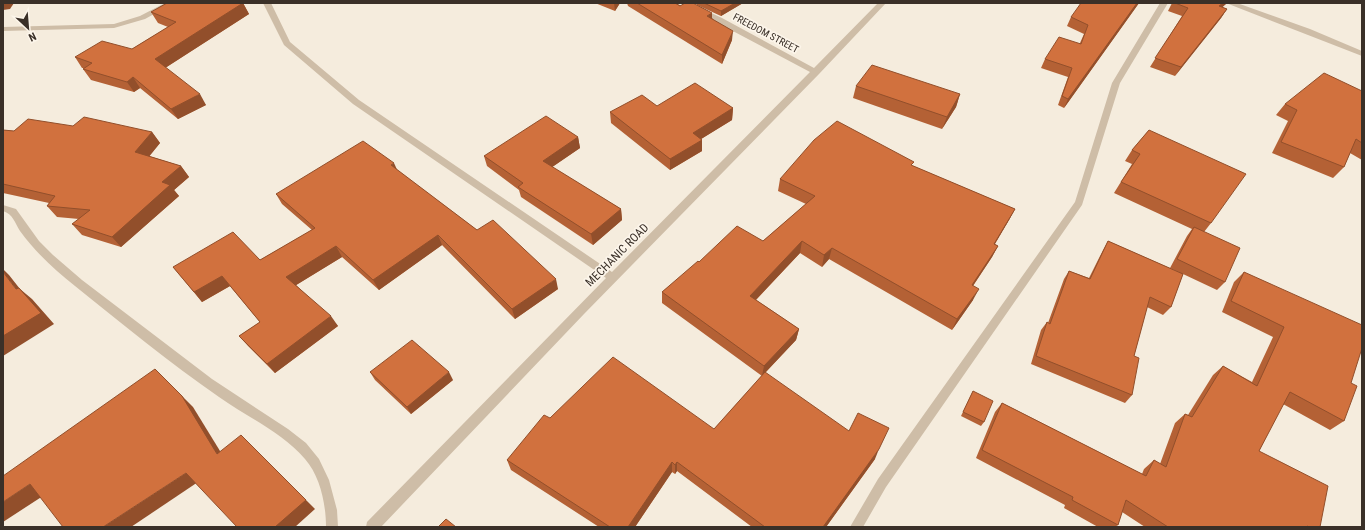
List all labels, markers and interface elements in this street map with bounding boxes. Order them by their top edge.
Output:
north arrow [8,8,48,48]
street label: FREEDOM STREET [731,11,801,55]
text: N [26,29,38,44]
street label: MECHANIC ROAD [583,220,652,289]

